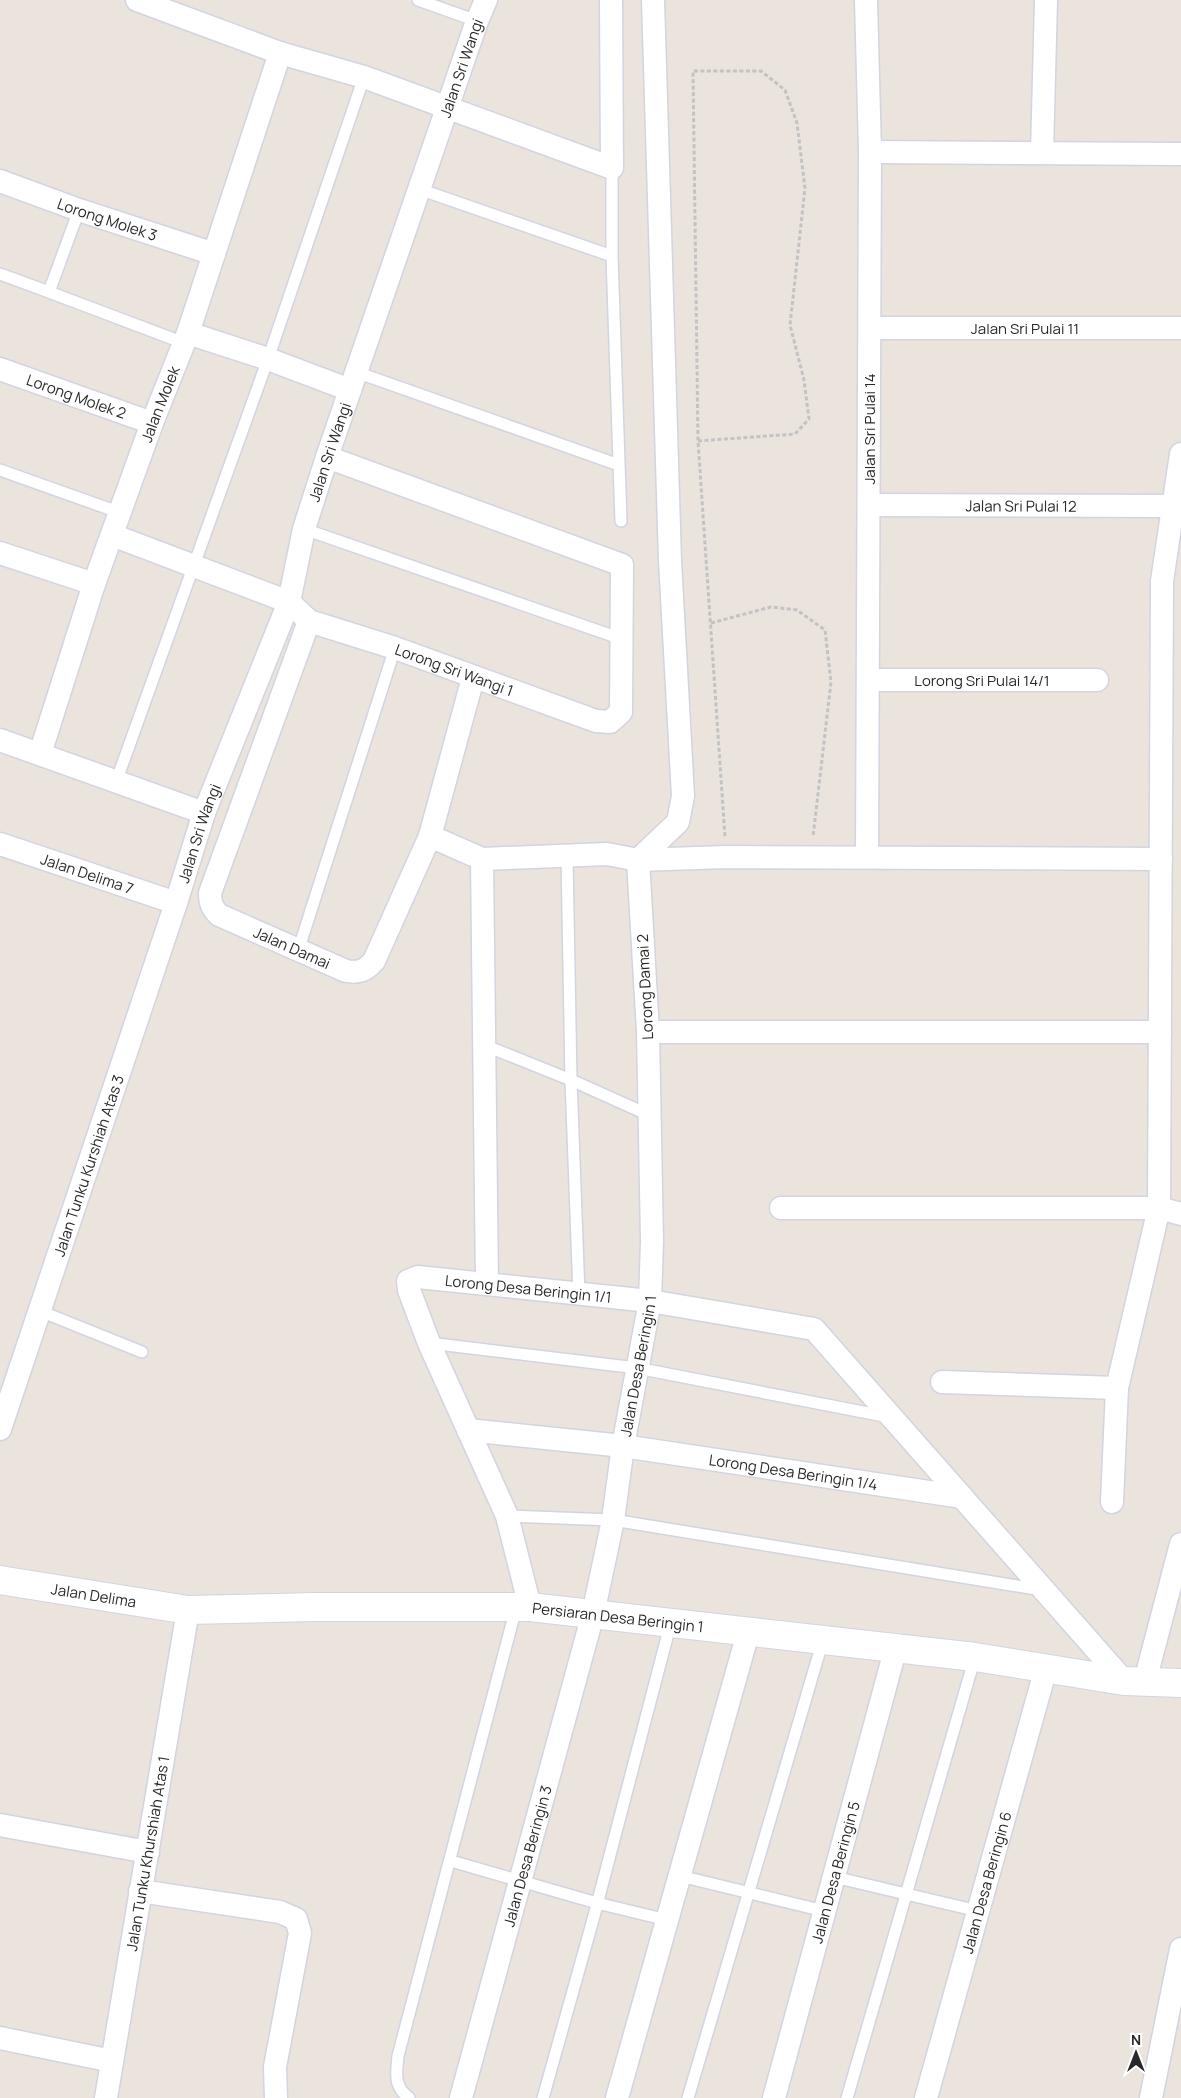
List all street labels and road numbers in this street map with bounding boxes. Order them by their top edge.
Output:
street label: Jalan Sri Wangi [434,15,487,120]
street label: Lorong Molek 3 [55,193,160,245]
street label: Jalan Sri Pulai 11 [971,318,1079,339]
street label: Jalan Molek [135,362,184,445]
street label: Lorong Molek 2 [24,369,129,423]
street label: Jalan Sri Pulai 14 [859,373,880,485]
street label: Jalan Sri Wangi [303,400,356,504]
street label: Jalan Sri Pulai 12 [965,495,1077,516]
street label: Lorong Sri Wangi 1 [392,638,516,701]
street label: Lorong Sri Pulai 14/1 [914,670,1050,691]
street label: Jalan Sri Wangi [172,781,225,885]
street label: Jalan Delima 7 [38,848,136,899]
street label: Jalan Damai [250,921,334,973]
street label: Lorong Damai 2 [632,934,658,1040]
street label: Jalan Tunku Kurshiah Atas 3 [48,1072,128,1259]
street label: Lorong Desa Beringin 1/1 [444,1269,613,1307]
street label: Jalan Desa Beringin 1 [614,1295,661,1438]
street label: Lorong Desa Beringin 1/4 [708,1449,879,1495]
street label: Jalan Delima [50,1578,138,1612]
street label: Persiaran Desa Beringin 1 [531,1597,705,1637]
street label: Jalan Tunku Khurshiah Atas 1 [120,1754,174,1952]
street label: Jalan Desa Beringin 3 [498,1783,556,1929]
street label: Jalan Desa Beringin 5 [806,1799,864,1945]
street label: Jalan Desa Beringin 6 [956,1809,1016,1956]

